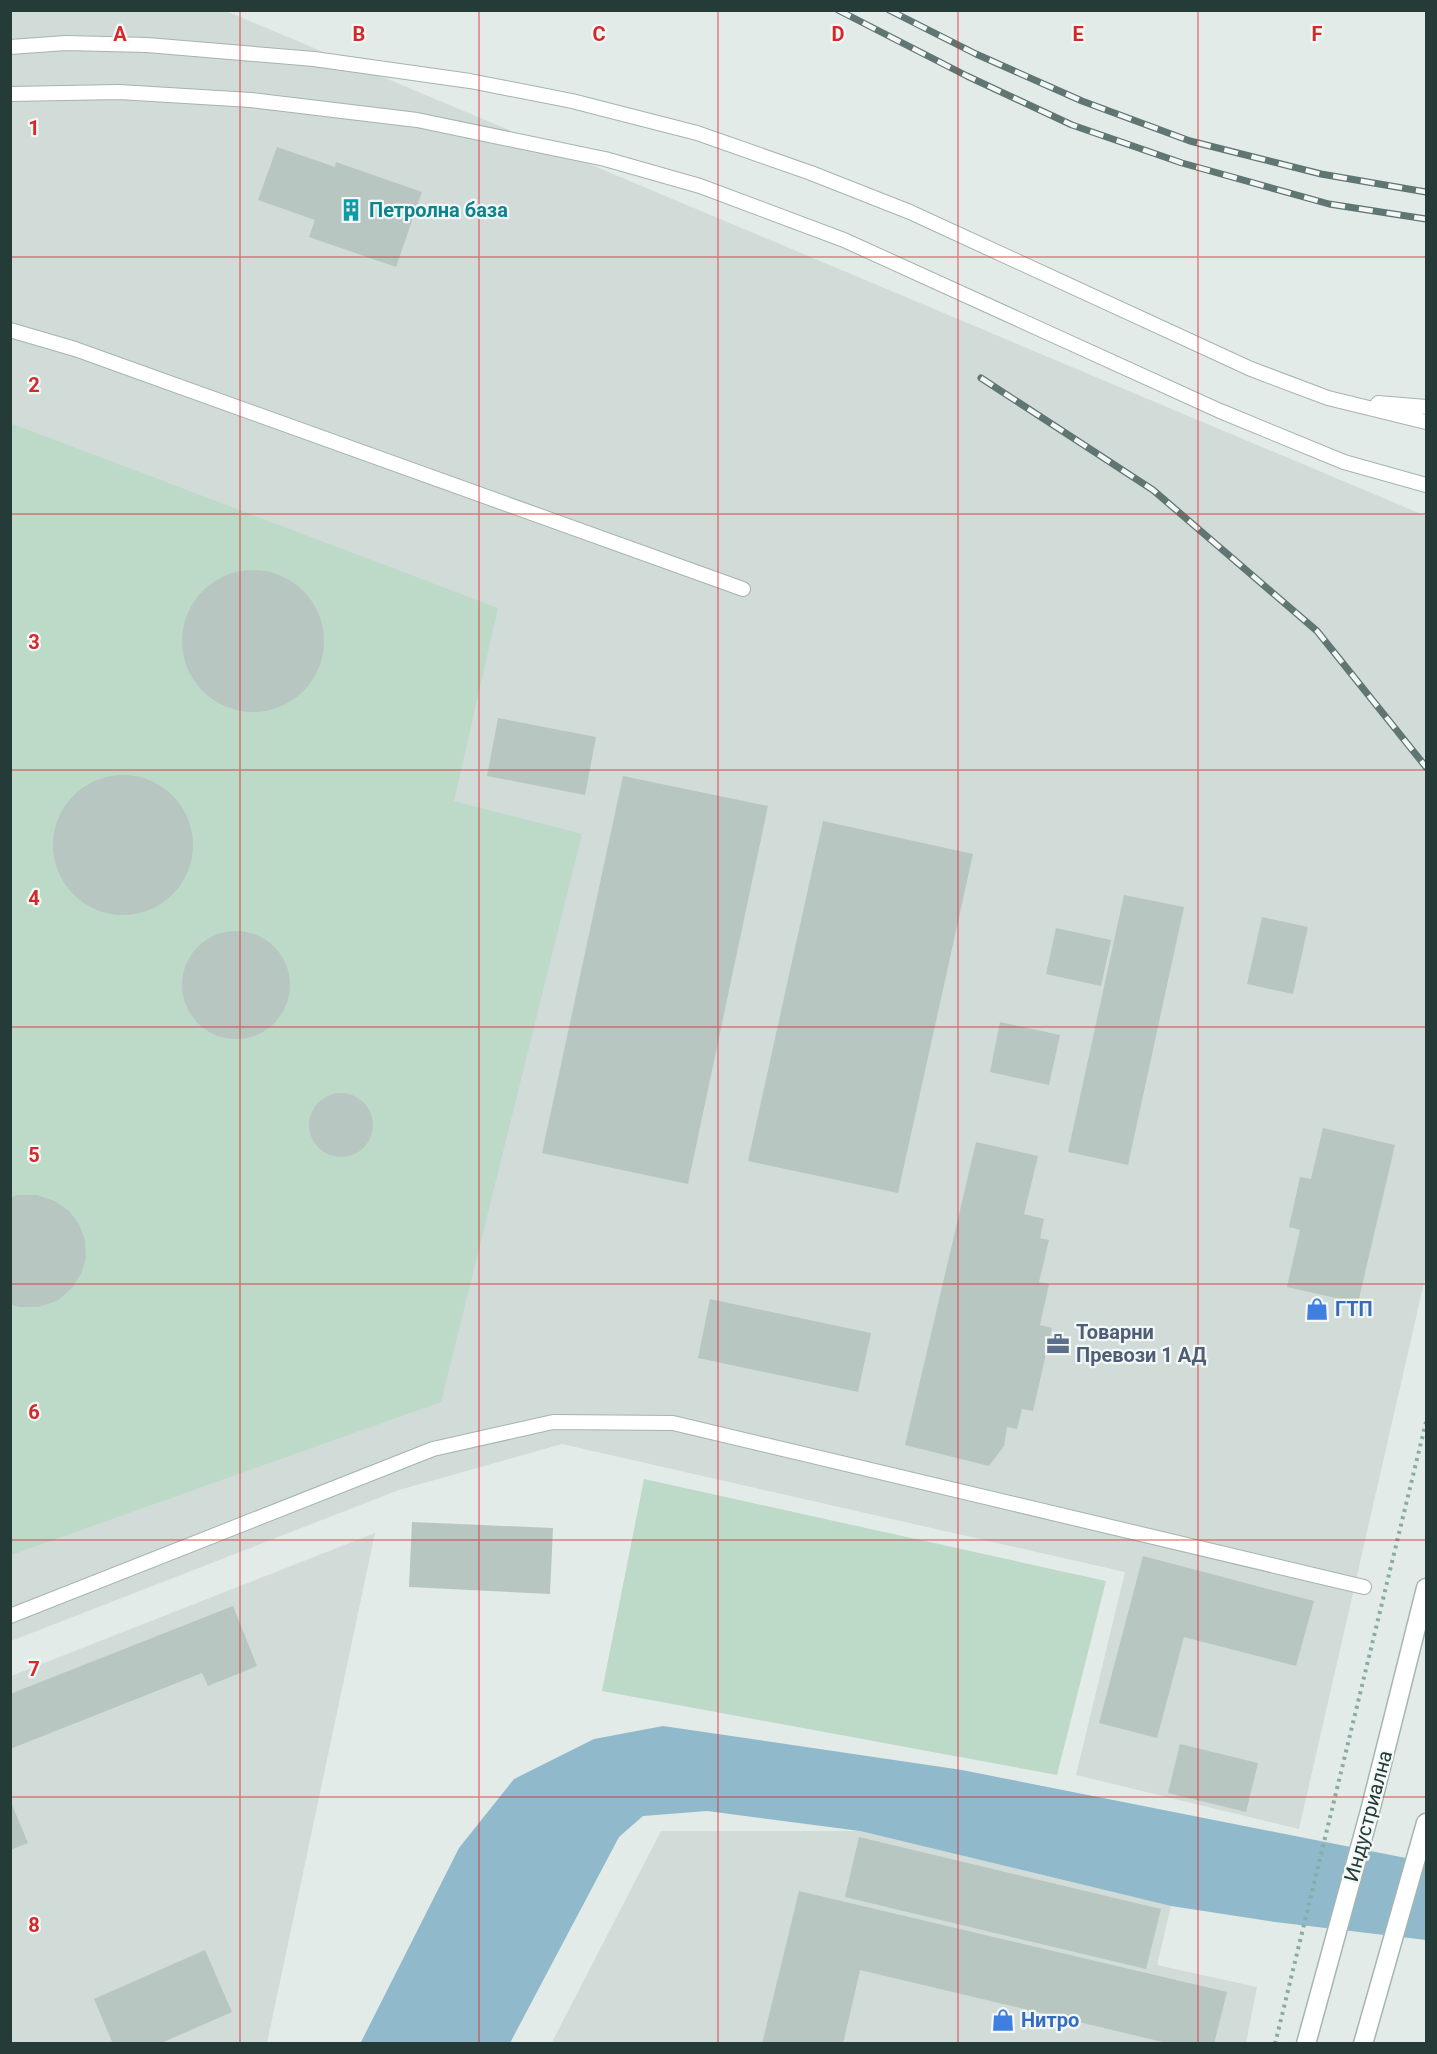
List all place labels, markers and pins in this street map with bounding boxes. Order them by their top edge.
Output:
building icon: Петролна база [338,197,364,223]
place label: Петролна база [369,198,508,222]
shop icon: ГТП [1304,1296,1330,1322]
place label: ГТП [1335,1297,1373,1321]
place label: Товарни Превози 1 АД [1076,1320,1206,1367]
office icon: Товарни Превози 1 АД [1045,1331,1071,1357]
shop icon: Нитро [990,2007,1016,2033]
place label: Нитро [1021,2008,1079,2032]

